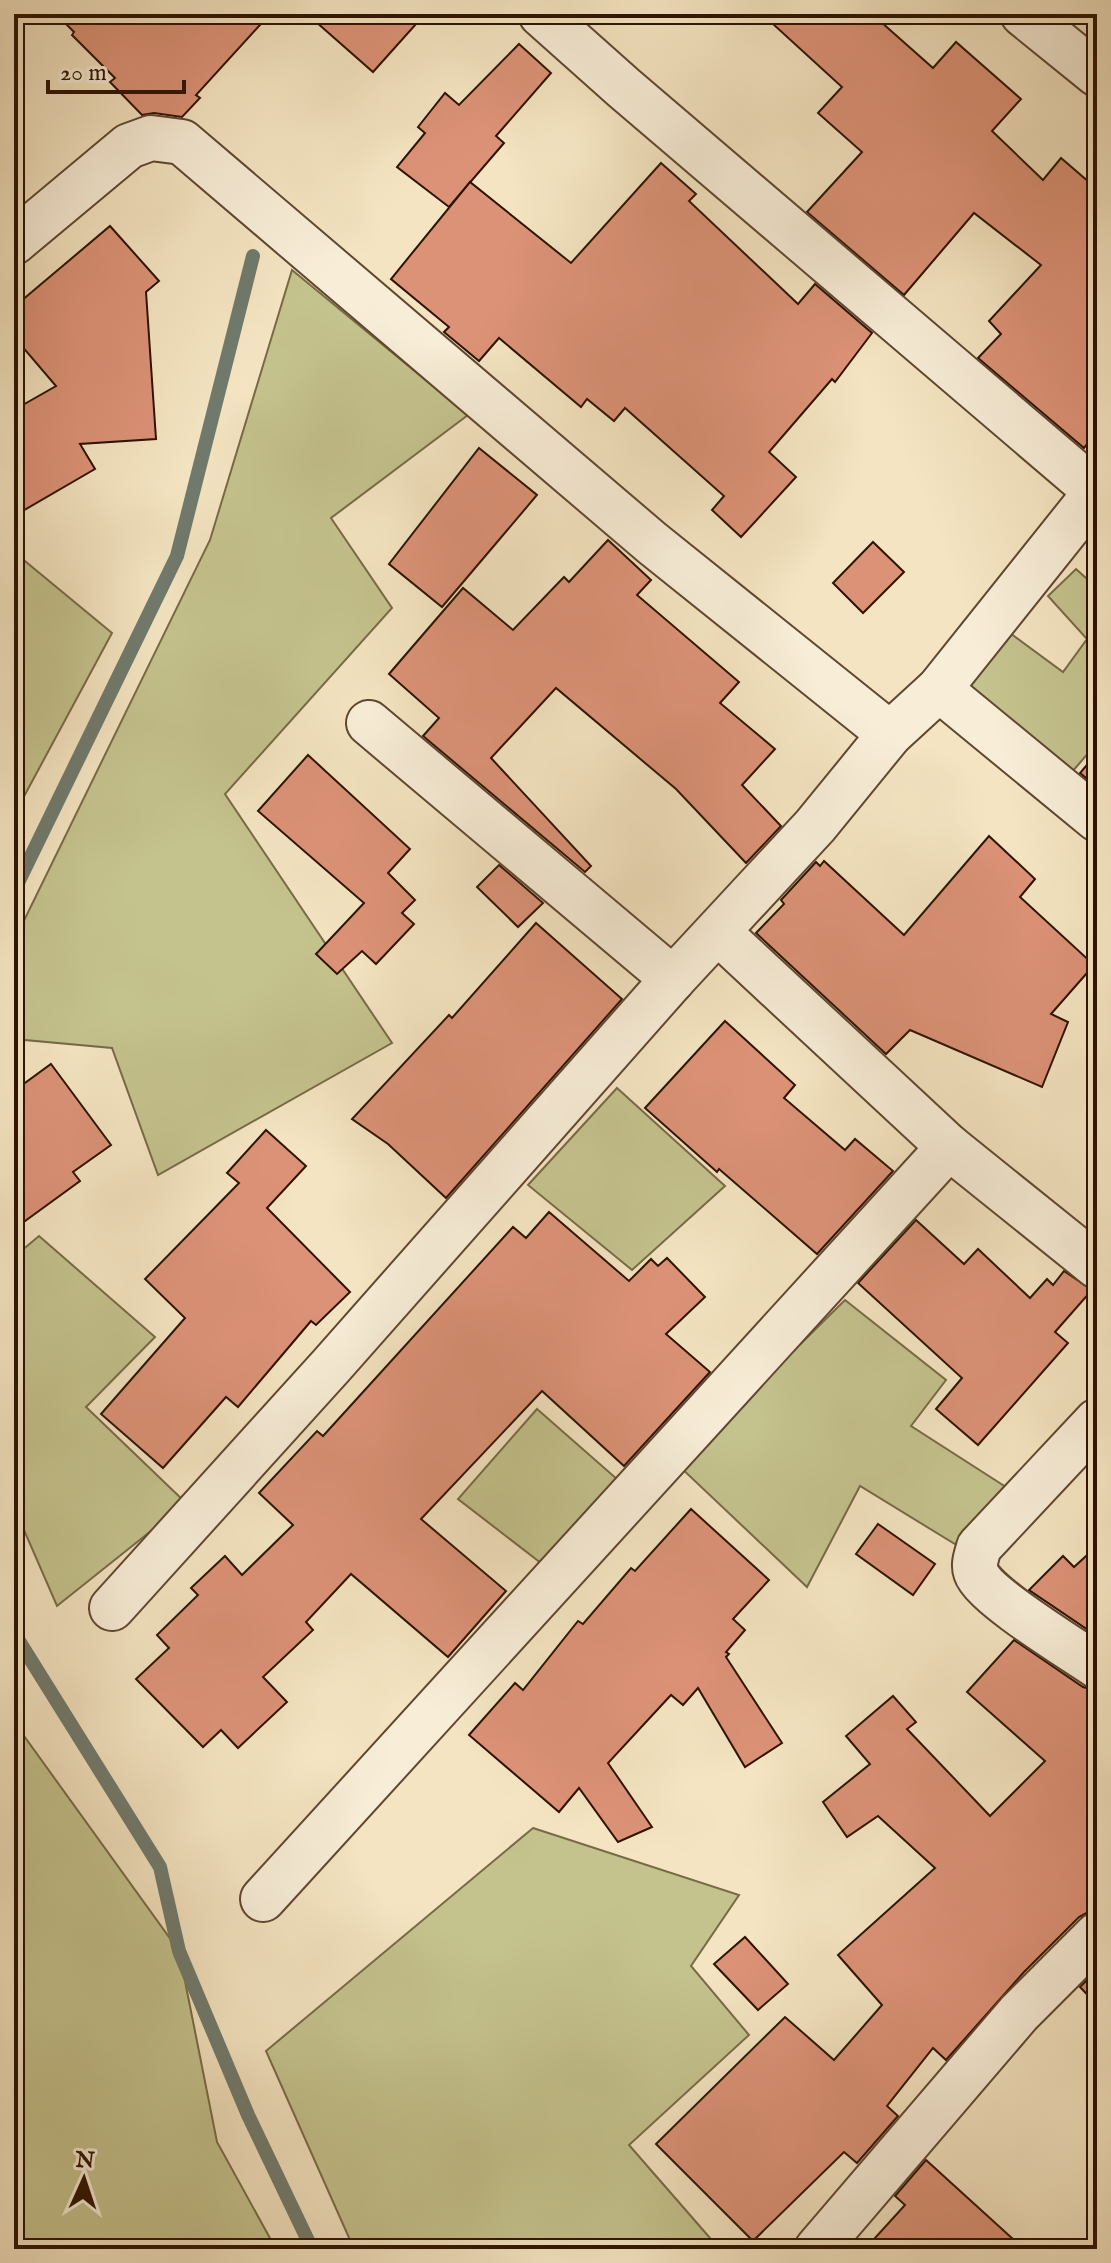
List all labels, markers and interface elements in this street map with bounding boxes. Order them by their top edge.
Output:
scale bar [48,44,184,94]
text: 20 m [60,58,107,89]
north arrow [44,2139,124,2219]
text: N [74,2146,95,2176]

